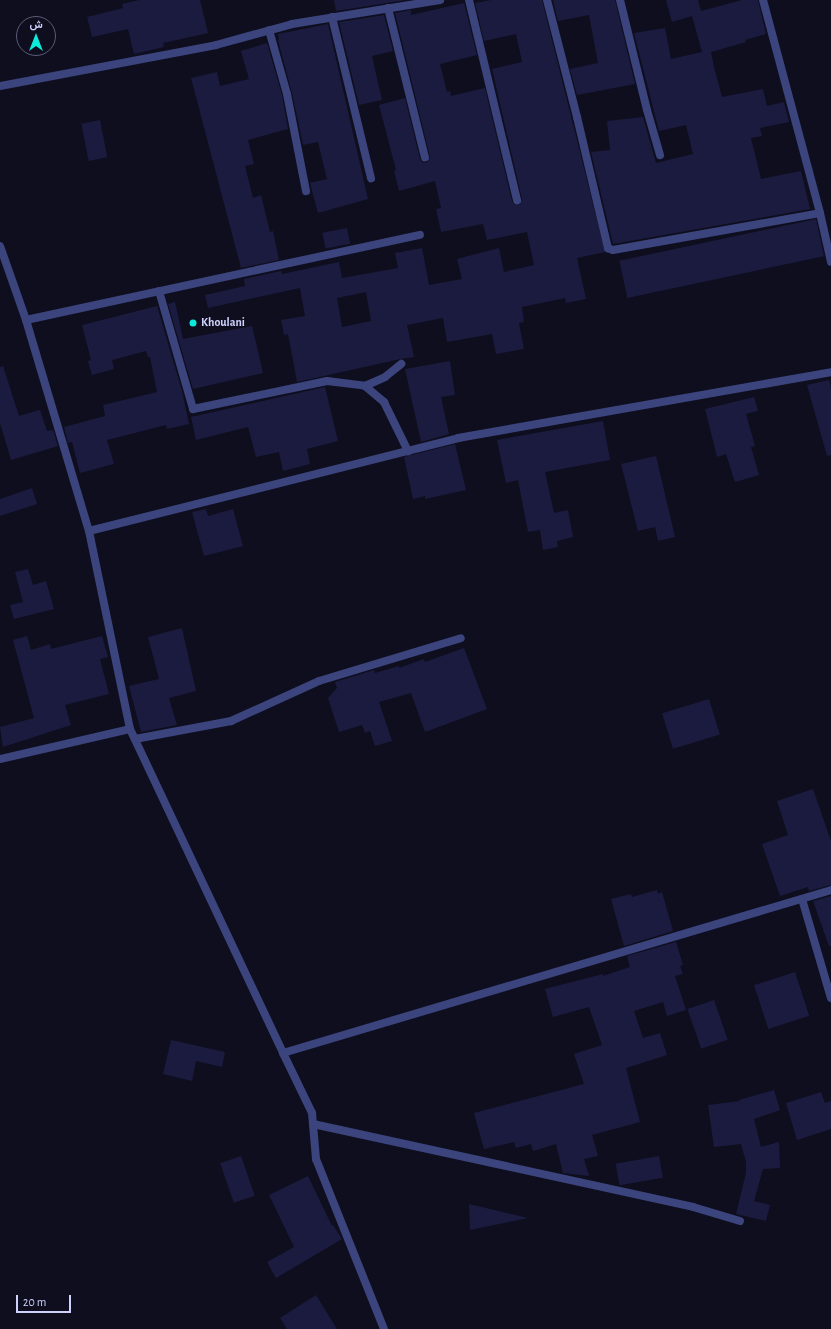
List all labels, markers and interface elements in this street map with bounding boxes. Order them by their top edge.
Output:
north arrow [16,16,56,56]
text: ش [29,19,43,30]
place label: Khoulani [201,316,245,330]
marker: Khoulani [188,318,198,328]
scale bar [18,1287,73,1313]
text: 20 m [23,1296,46,1308]

